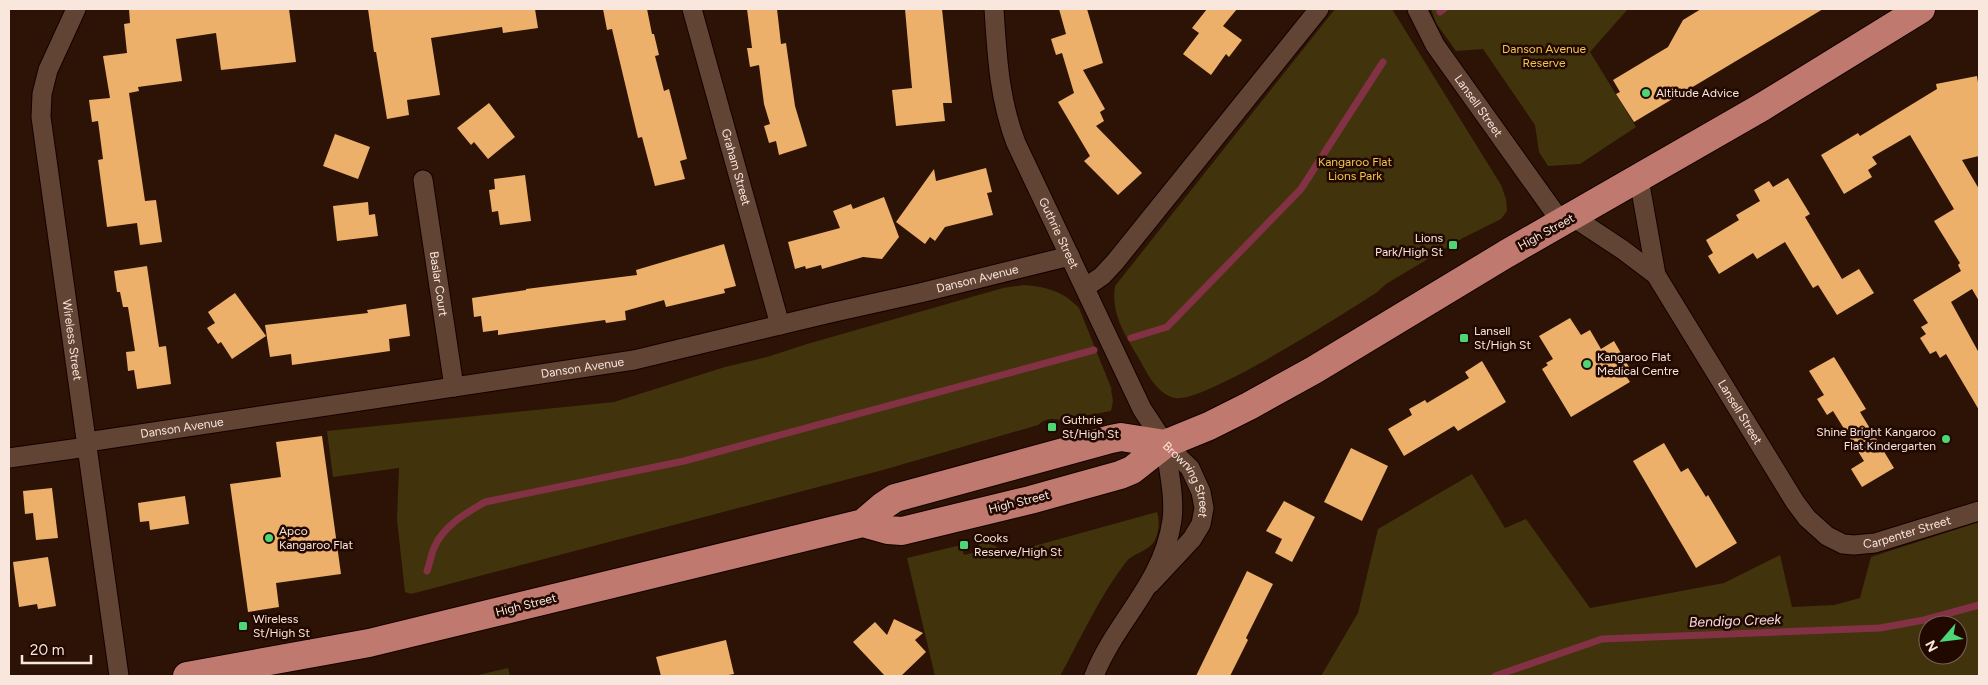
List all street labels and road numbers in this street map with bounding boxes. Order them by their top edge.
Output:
street label: Lansell Street [1451,72,1506,140]
street label: Graham Street [719,127,753,207]
street label: Guthrie Street [1036,195,1082,271]
street label: High Street [1515,211,1577,253]
street label: Baslar Court [427,250,450,318]
street label: Danson Avenue [935,262,1020,296]
street label: Wireless Street [60,298,85,382]
street label: Danson Avenue [540,355,625,381]
street label: Lansell Street [1715,377,1765,447]
street label: Danson Avenue [139,415,225,441]
street label: Browning Street [1160,439,1211,519]
street label: High Street [987,488,1051,516]
street label: Carpenter Street [1862,513,1953,551]
street label: High Street [494,591,558,619]

